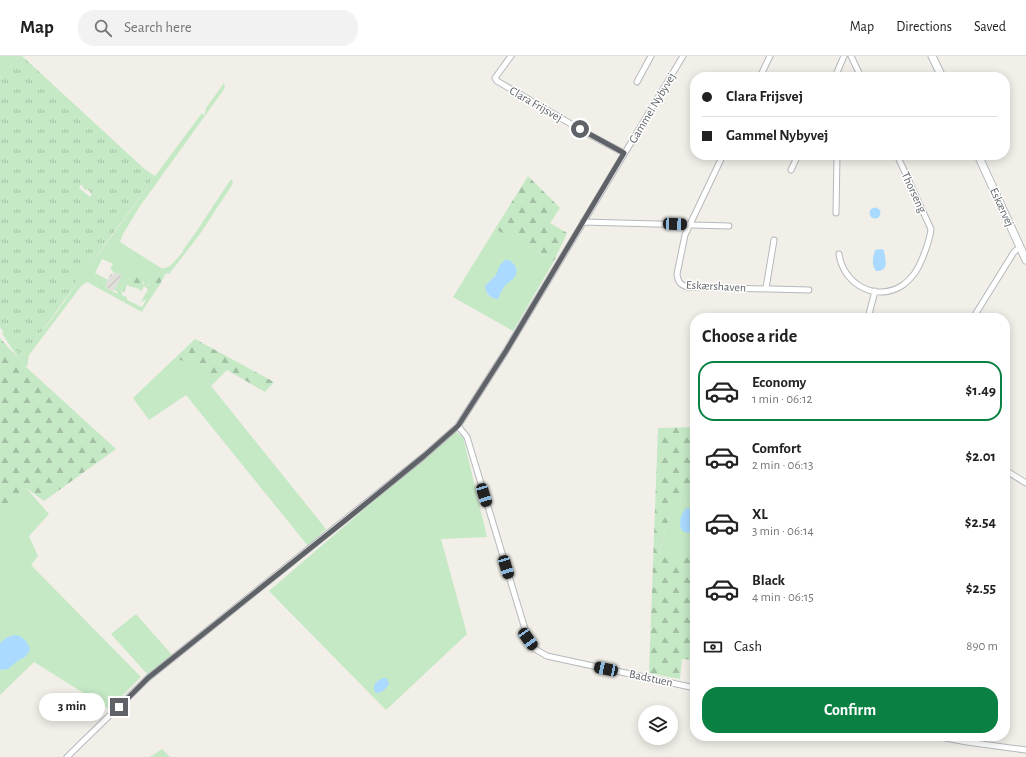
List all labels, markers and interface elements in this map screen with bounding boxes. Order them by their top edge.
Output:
search box [78,10,358,46]
icon: search [92,17,114,39]
text: Map [20,18,54,37]
text: Search here [124,20,192,35]
text: Map [850,20,874,34]
text: Directions [896,20,952,34]
text: Saved [974,20,1006,34]
street label: Gammel Nybyvej [626,71,679,146]
street label: Clara Frijsvej [507,84,564,125]
text: Clara Frijsvej [726,89,803,104]
route start [571,120,589,138]
text: Gammel Nybyvej [726,128,828,143]
street label: Thorseng [899,170,929,214]
street label: Eskærvej [987,186,1016,229]
car [663,218,687,230]
street label: Eskærshaven [686,278,746,294]
text: Choose a ride [702,328,797,346]
icon: car [704,373,740,409]
text: Economy [752,375,806,390]
text: $1.49 [966,383,996,398]
text: 1 min · 06:12 [752,393,812,406]
icon: car [704,439,740,475]
text: Comfort [752,441,801,456]
text: $2.01 [966,449,996,464]
text: 2 min · 06:13 [752,459,813,472]
car [475,482,493,508]
icon: car [704,505,740,541]
text: XL [752,507,768,522]
text: $2.54 [965,515,996,530]
text: 3 min · 06:14 [752,525,814,538]
car [497,554,515,580]
icon: car [704,571,740,607]
text: Black [752,573,785,588]
text: $2.55 [966,581,996,596]
text: 4 min · 06:15 [752,591,814,604]
car [516,626,540,652]
icon: cash [702,636,724,658]
text: Cash [734,639,762,654]
text: 890 m [966,640,998,653]
car [593,661,619,677]
street label: Badstuen [628,668,674,688]
button: Confirm [702,687,998,733]
callout: 3 min [39,693,105,721]
route end [110,698,128,716]
text: 3 min [58,700,86,713]
map controls [638,705,678,745]
button: layers [638,705,678,745]

